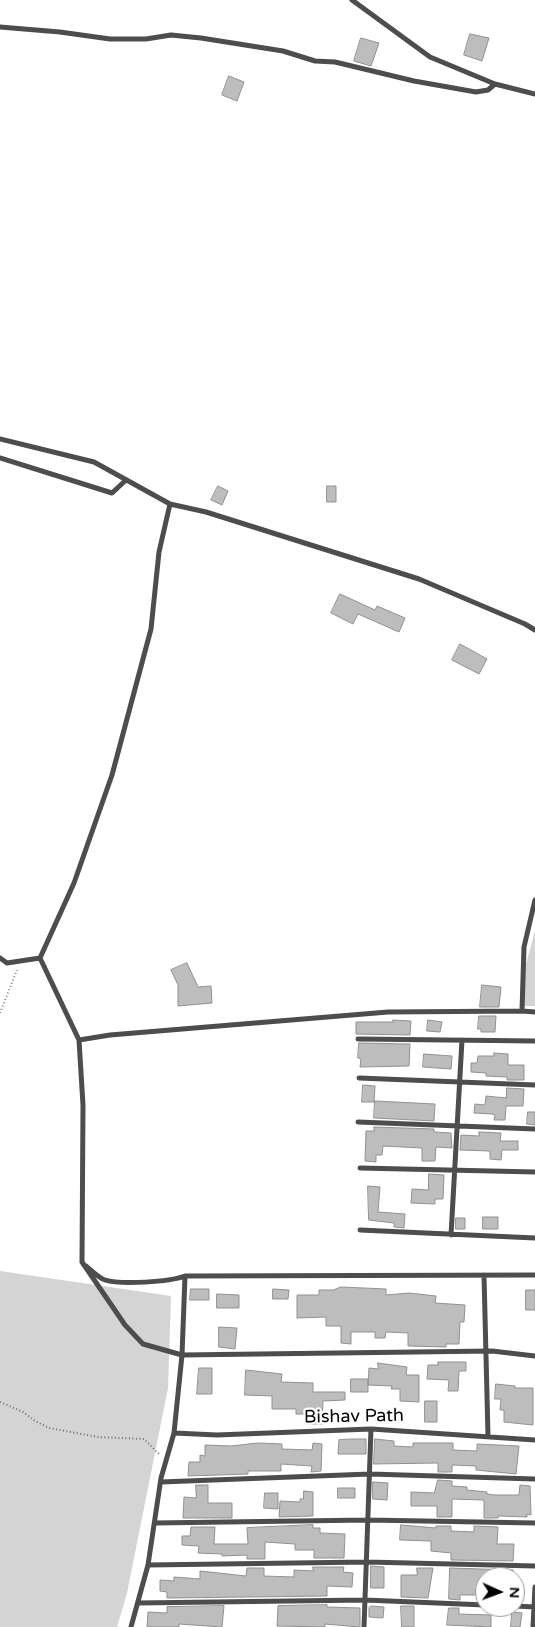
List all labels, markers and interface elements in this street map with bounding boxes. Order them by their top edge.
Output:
street label: Bishav Path [304,1405,404,1429]
north arrow [475,1567,525,1617]
text: N [506,1587,523,1598]

